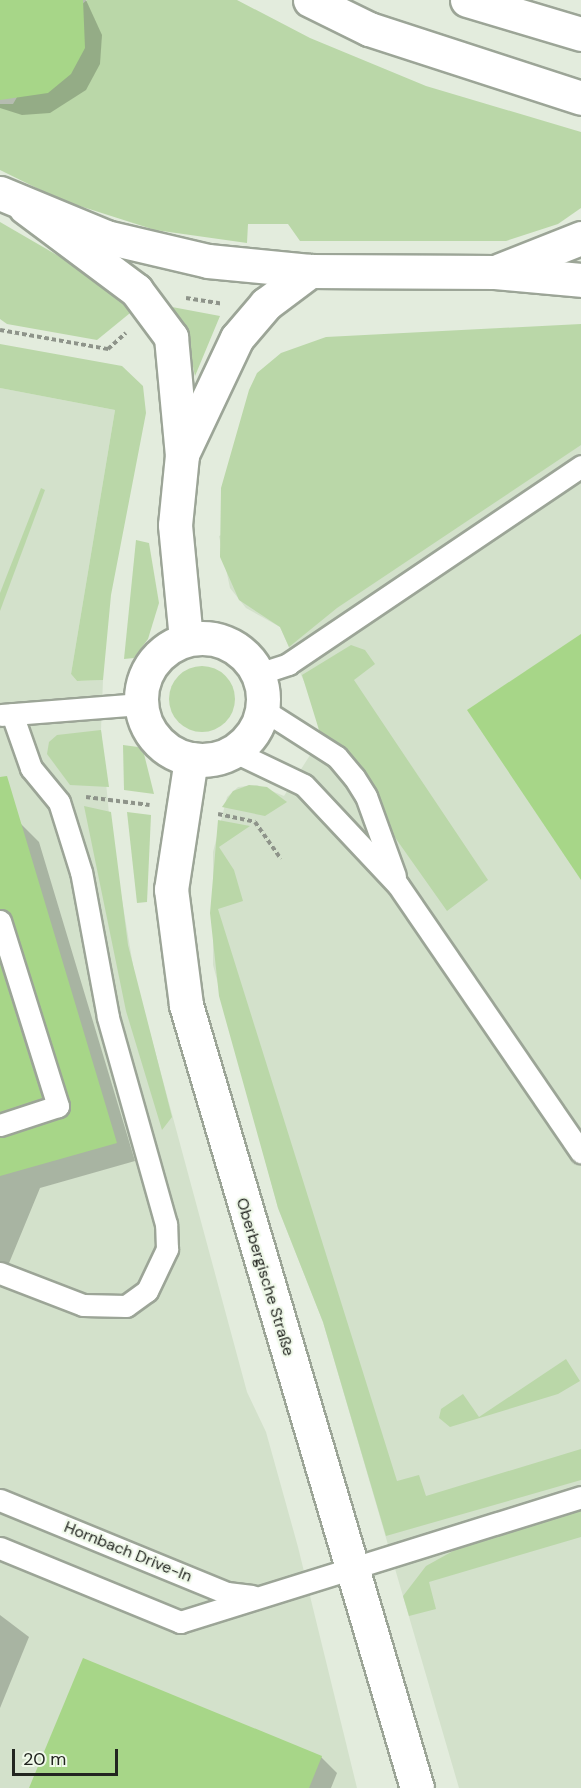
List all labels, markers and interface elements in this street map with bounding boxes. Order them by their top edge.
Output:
street label: Oberbergische Straße [232,1196,298,1358]
street label: Hornbach Drive-In [61,1518,195,1586]
scale bar [15,1737,122,1775]
text: 20 m [23,1747,66,1771]

